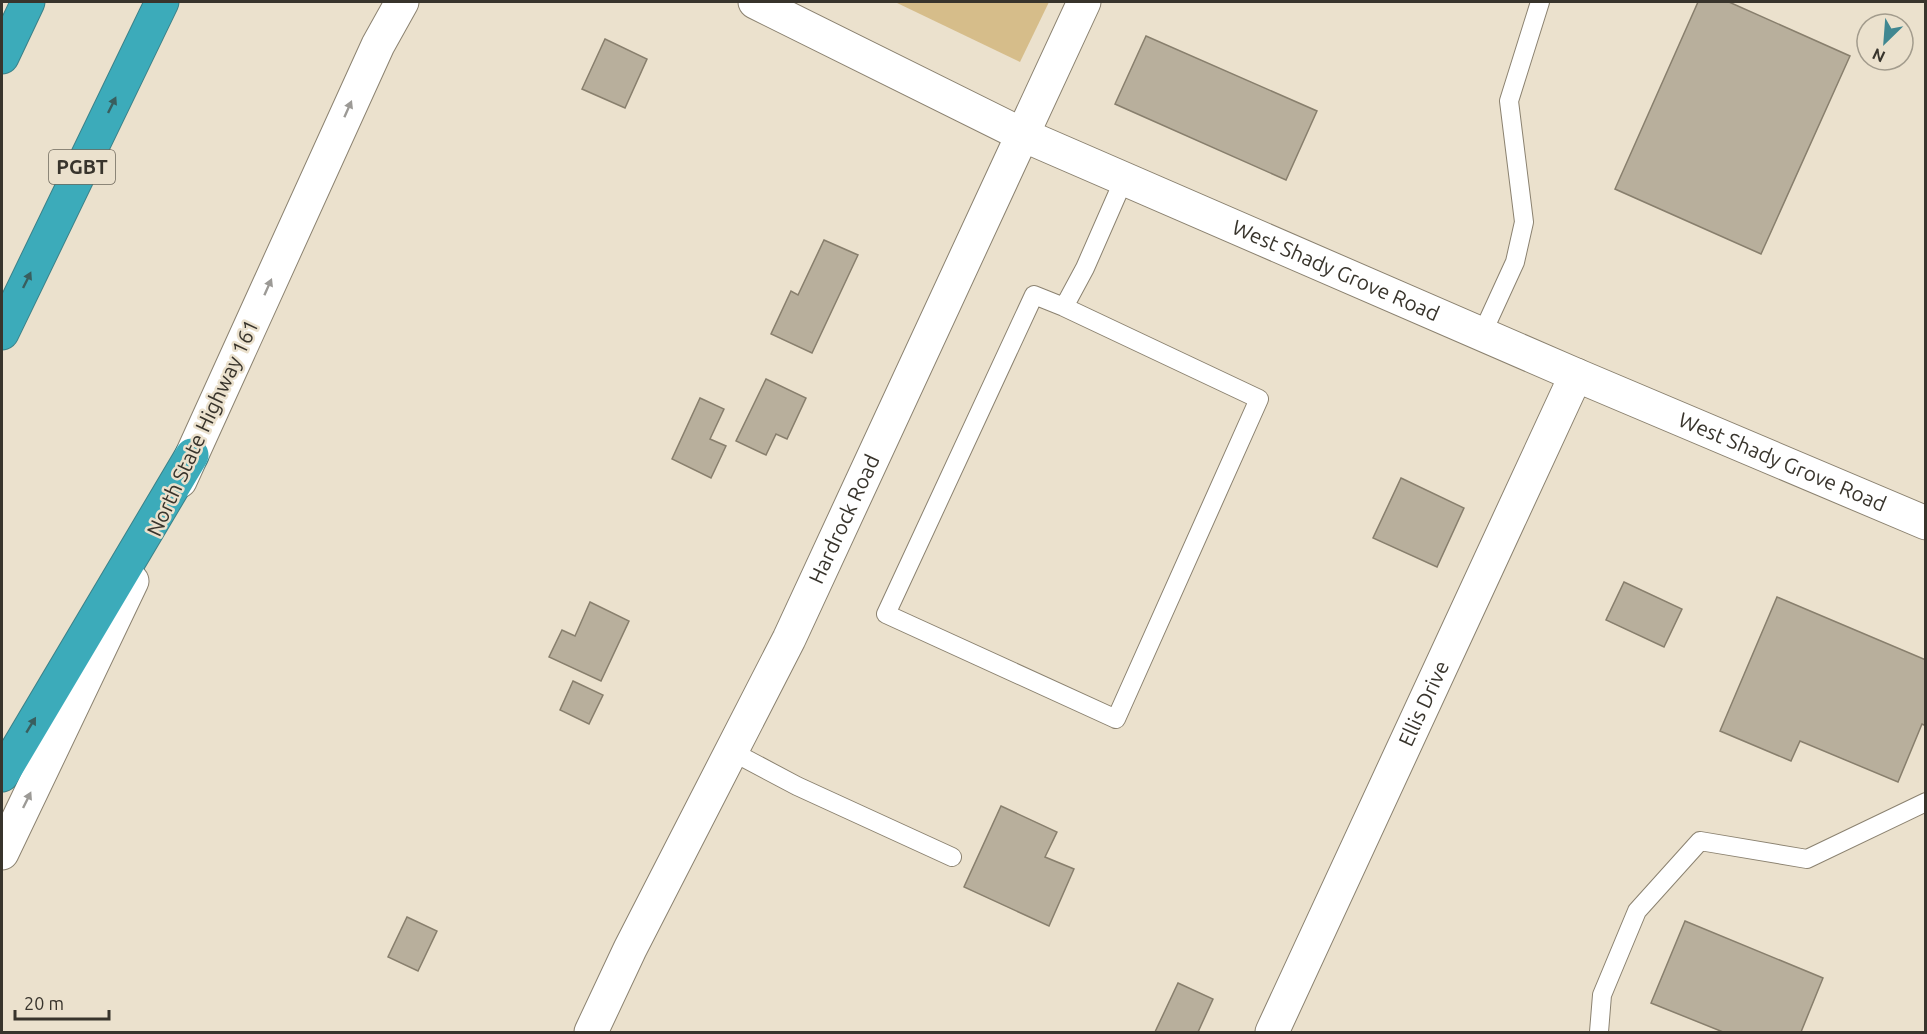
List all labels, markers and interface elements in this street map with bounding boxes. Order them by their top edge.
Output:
north arrow [1855,12,1915,72]
text: N [1869,45,1888,66]
one-way arrow [108,96,117,113]
one-way arrow [344,101,353,118]
road number: PGBT [49,150,115,184]
street label: West Shady Grove Road [1229,214,1443,325]
one-way arrow [22,271,32,288]
one-way arrow [264,278,273,296]
street label: North State Highway 161 [141,315,263,540]
street label: West Shady Grove Road [1675,407,1890,516]
street label: Hardrock Road [803,451,884,587]
street label: Ellis Drive [1393,656,1453,750]
one-way arrow [26,717,37,733]
one-way arrow [22,792,31,809]
scale bar [15,983,110,1021]
text: 20 m [24,993,64,1013]

